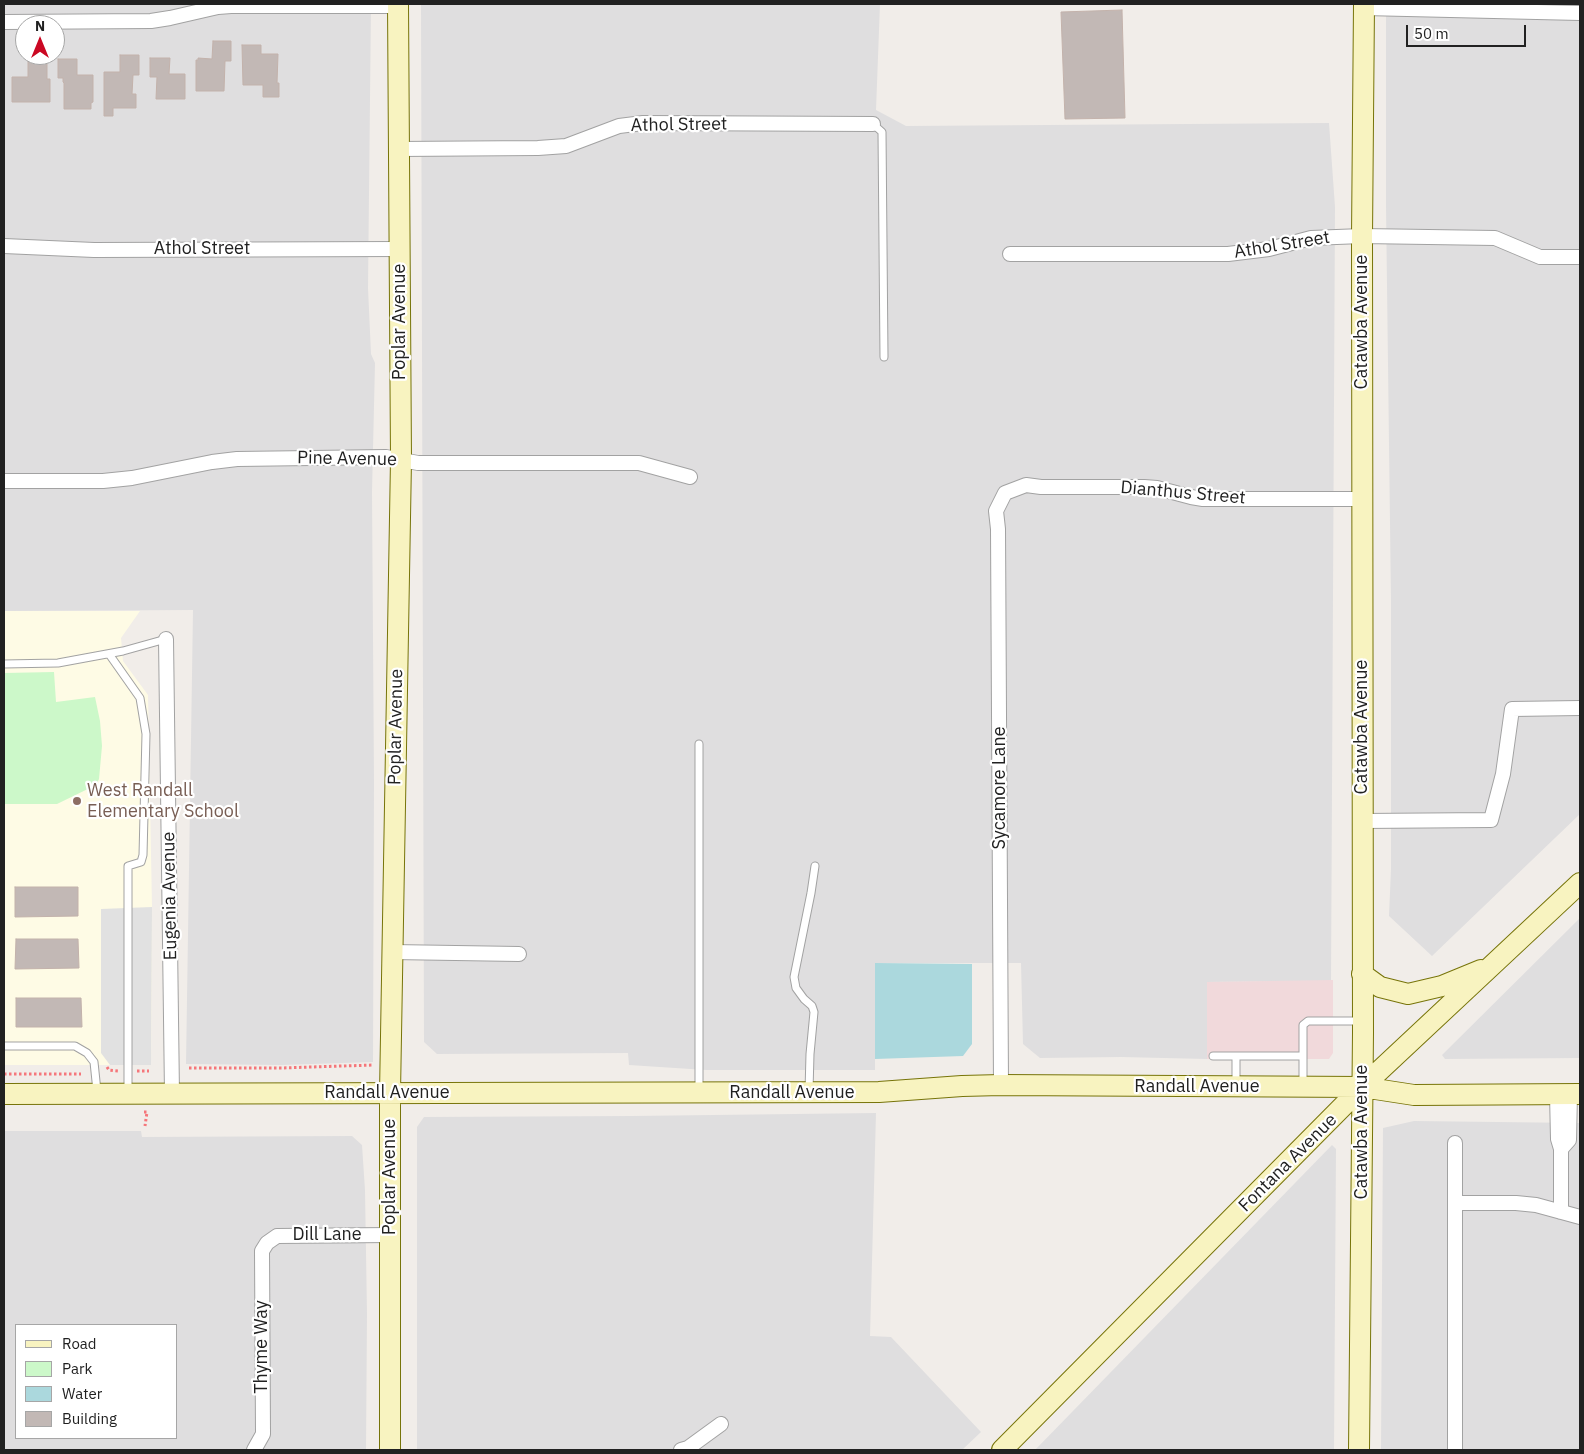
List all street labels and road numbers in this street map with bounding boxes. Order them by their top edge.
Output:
street label: Athol Street [631,113,727,137]
street label: Athol Street [1233,227,1331,263]
street label: Athol Street [154,238,250,260]
street label: Catawba Avenue [1351,255,1373,389]
street label: Poplar Avenue [389,264,411,380]
street label: Pine Avenue [297,447,397,471]
street label: Dianthus Street [1120,477,1246,509]
street label: Catawba Avenue [1351,660,1373,794]
street label: Poplar Avenue [384,669,408,785]
street label: Sycamore Lane [989,726,1011,850]
street label: Eugenia Avenue [158,831,182,961]
street label: Catawba Avenue [1351,1065,1373,1199]
street label: Randall Avenue [1134,1076,1260,1098]
street label: Randall Avenue [324,1082,450,1104]
street label: Randall Avenue [729,1082,855,1104]
street label: Fontana Avenue [1234,1109,1342,1217]
street label: Poplar Avenue [379,1119,401,1235]
street label: Dill Lane [292,1224,362,1246]
street label: Thyme Way [251,1300,273,1394]

